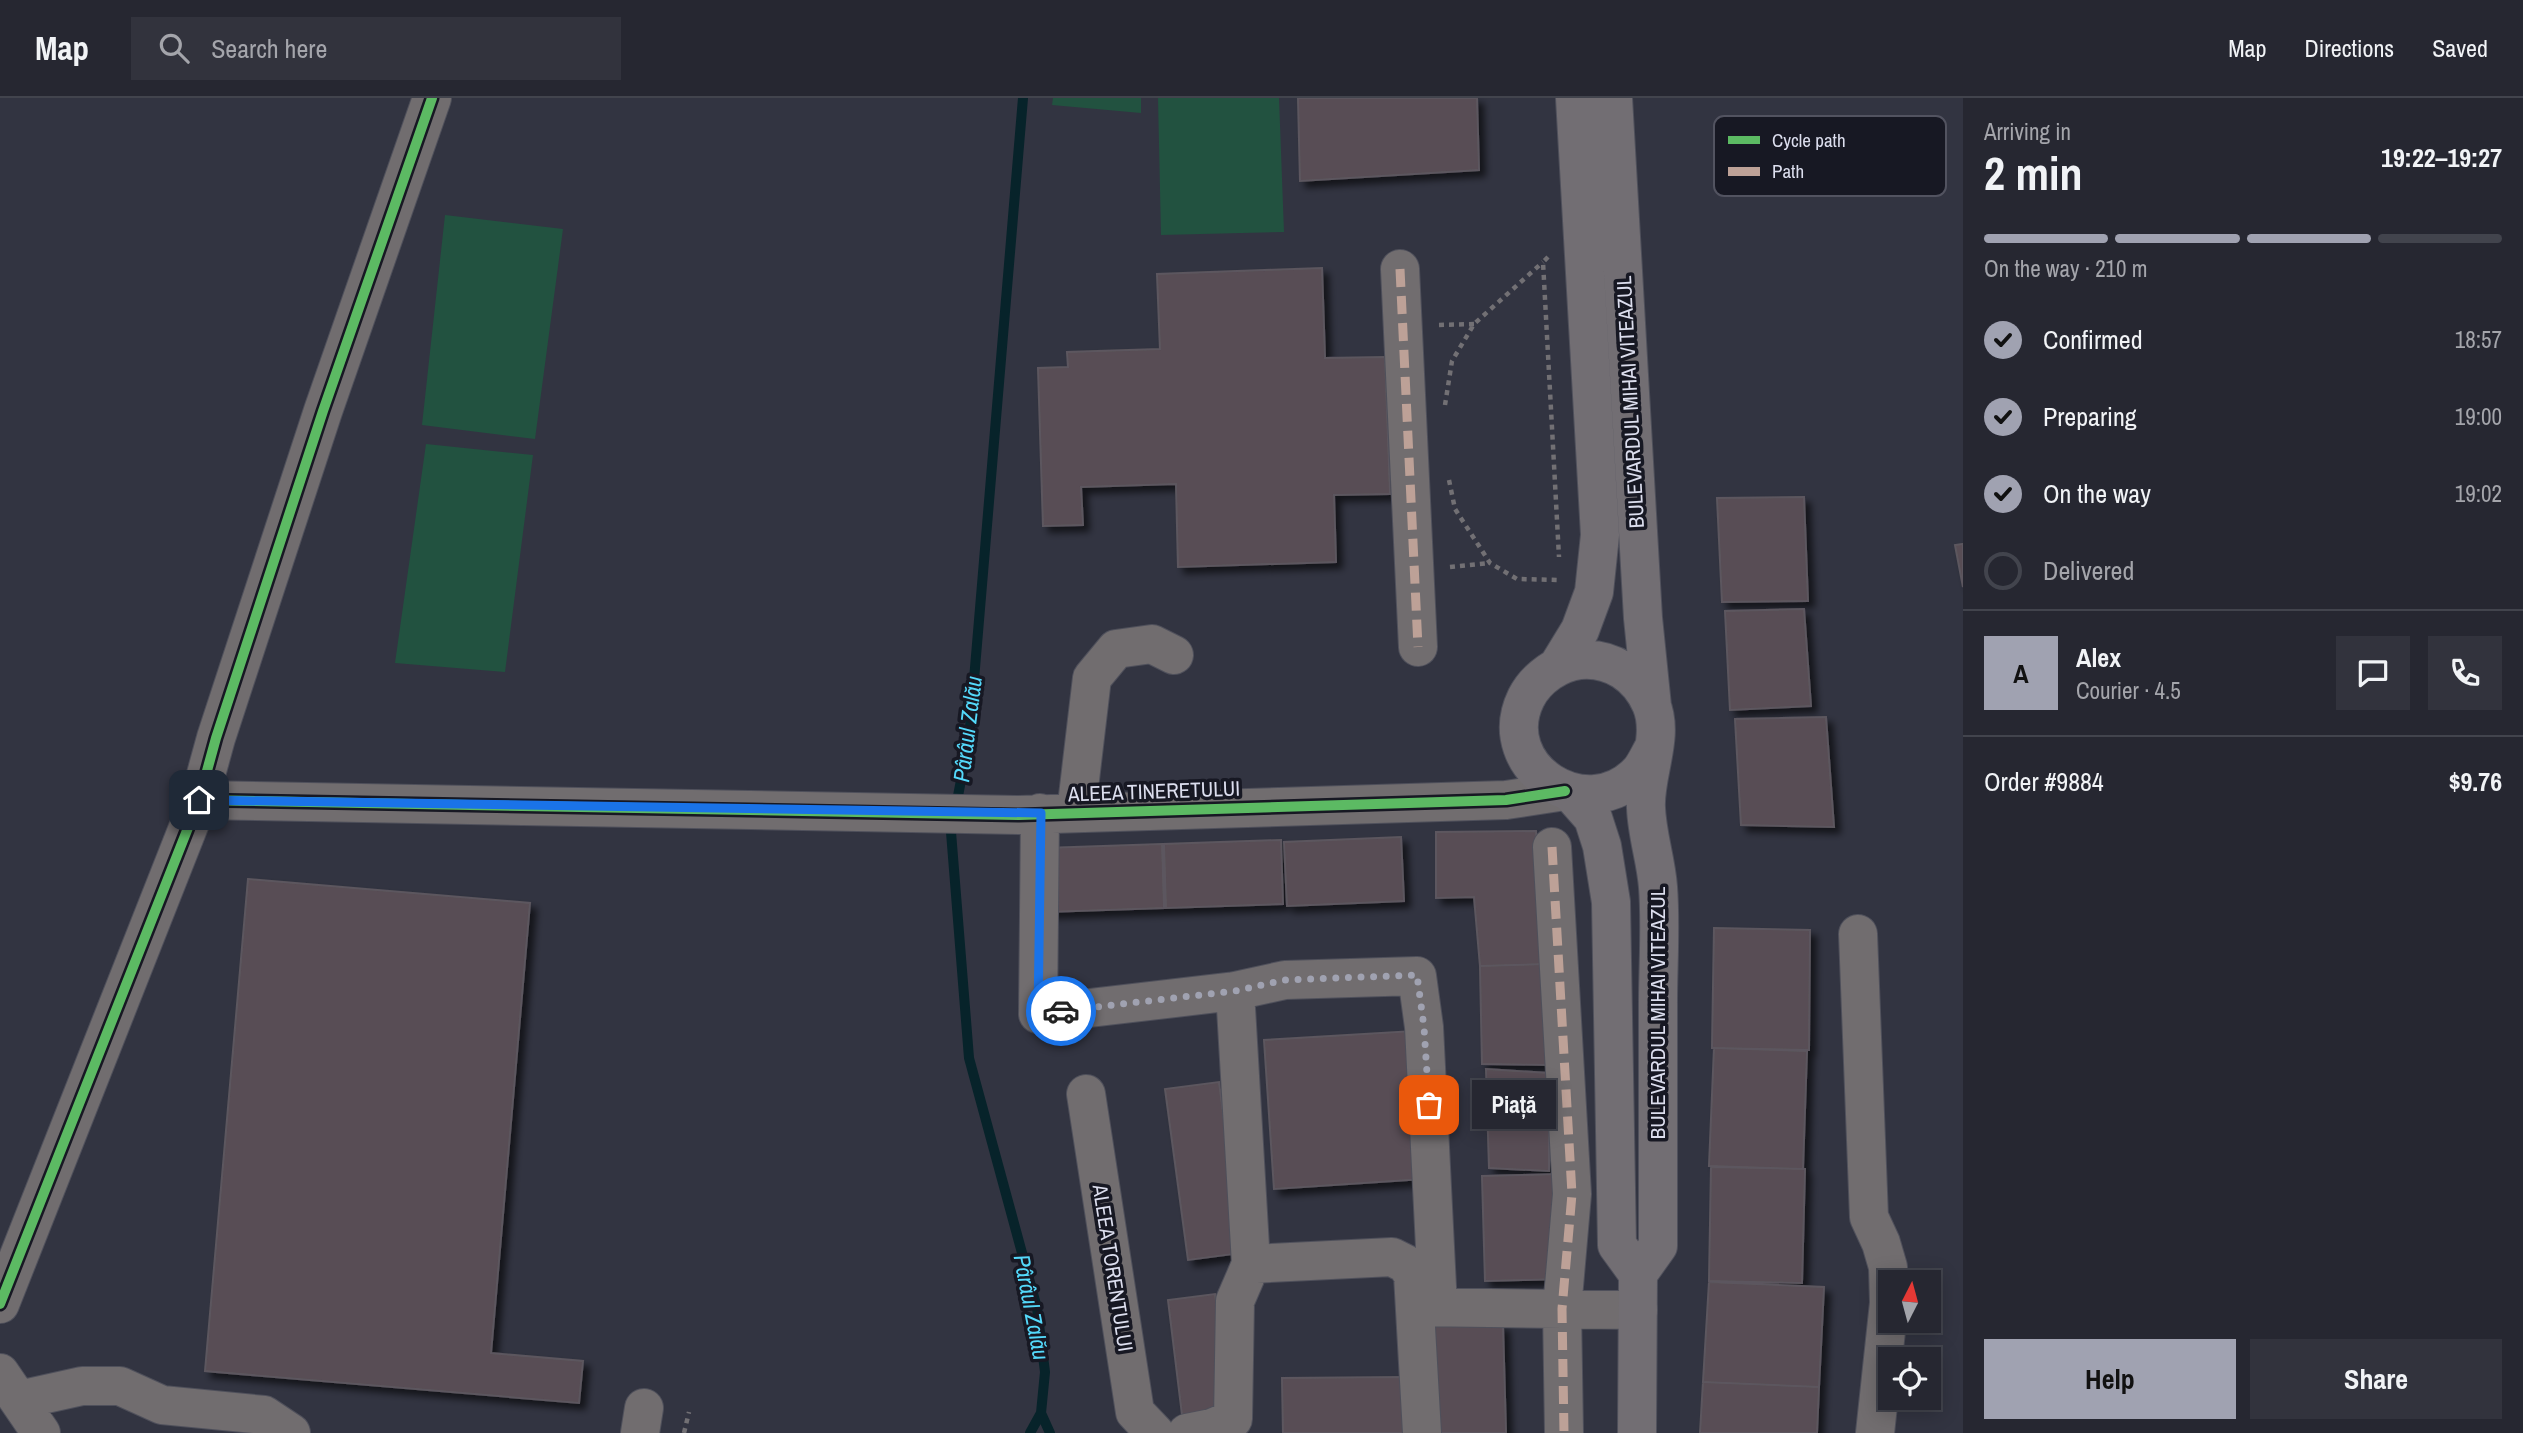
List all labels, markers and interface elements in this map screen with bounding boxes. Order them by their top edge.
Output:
search box [131,17,621,80]
text: Map [35,26,89,70]
icon: search [155,29,193,67]
text: Search here [211,31,327,66]
text: Map [2228,32,2266,64]
text: Directions [2304,32,2394,64]
text: Saved [2432,32,2488,64]
legend [1714,116,1946,196]
text: Arriving in [1984,116,2071,147]
text: Cycle path [1772,127,1846,153]
text: 19:22–19:27 [2381,140,2502,175]
text: 2 min [1984,142,2083,204]
text: Path [1772,158,1804,184]
text: On the way · 210 m [1984,253,2148,284]
street label: BULEVARDUL MIHAI VITEAZUL [1609,275,1651,529]
icon: check [1984,321,2022,359]
text: Confirmed [2043,322,2143,357]
text: 18:57 [2455,324,2502,355]
icon: check [1984,398,2022,436]
text: Preparing [2043,399,2137,434]
text: 19:00 [2455,401,2502,432]
icon: check [1984,475,2022,513]
text: On the way [2043,476,2151,511]
text: 19:02 [2455,478,2502,509]
text: Delivered [2043,553,2134,588]
button: chat [2336,636,2410,710]
button: phone [2428,636,2502,710]
text: Alex [2076,640,2121,675]
text: A [2013,656,2029,691]
water label: Pârâul Zalău [945,674,989,784]
text: Courier · 4.5 [2076,675,2181,706]
text: Order #9884 [1984,764,2104,799]
text: $9.76 [2449,764,2502,799]
pin [169,770,229,830]
street label: ALEEA TINERETULUI [1067,774,1240,809]
icon: home [180,781,218,819]
street label: BULEVARDUL MIHAI VITEAZUL [1643,886,1672,1139]
courier [1026,976,1096,1046]
icon: car [1042,992,1080,1030]
pin [1399,1075,1459,1135]
callout: Piață [1471,1080,1555,1130]
icon: bag [1410,1086,1448,1124]
text: Piață [1491,1089,1537,1120]
street label: ALEEA TORENTULUI [1085,1181,1141,1354]
water label: Pârâul Zalău [1007,1252,1057,1362]
north arrow [1878,1270,1941,1334]
map controls [1878,1270,1941,1410]
button: Help [1984,1339,2236,1419]
button: Share [2250,1339,2502,1419]
button: locate [1878,1347,1941,1410]

